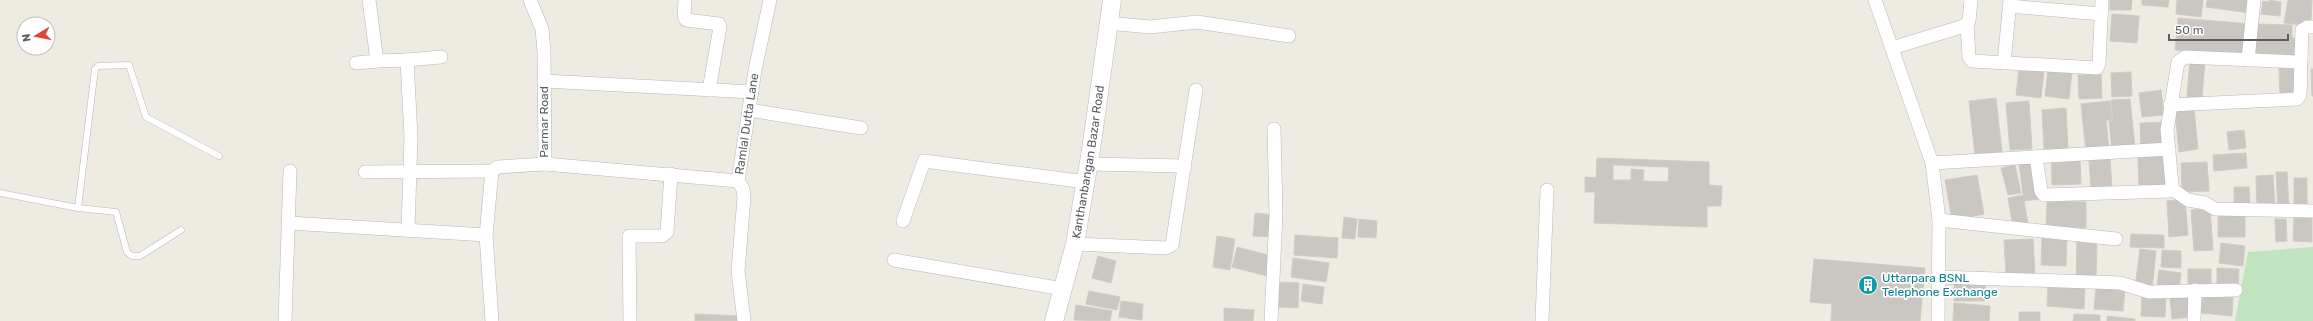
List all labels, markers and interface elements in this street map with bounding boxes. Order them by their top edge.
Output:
north arrow [16,16,56,56]
scale bar [2169,16,2288,42]
text: 50 m [2175,23,2203,37]
text: N [20,33,34,43]
street label: Ramlal Dutta Lane [732,72,761,175]
street label: Kanthanbangan Bazar Road [1069,84,1107,240]
street label: Parmar Road [537,86,551,158]
place label: Uttarpara BSNL Telephone Exchange [1882,271,1998,299]
building icon: Uttarpara BSNL Telephone Exchange [1857,274,1879,296]

